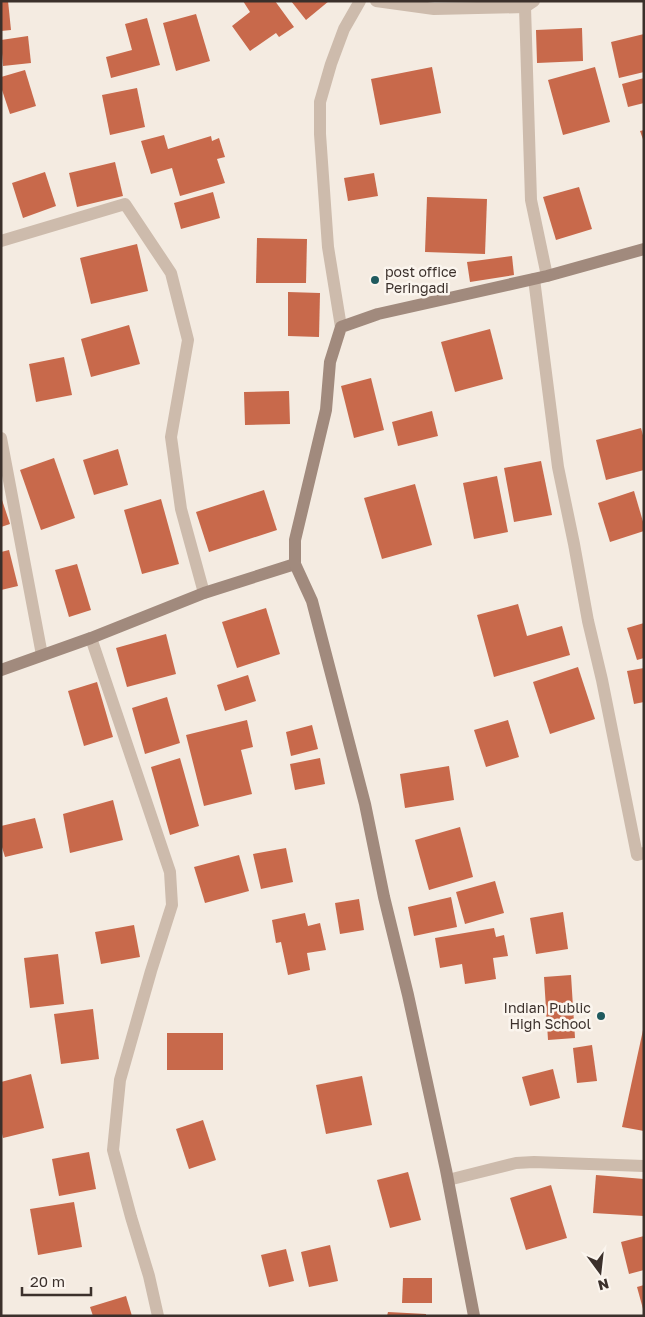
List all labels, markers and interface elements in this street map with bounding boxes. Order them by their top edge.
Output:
place label: post office Peringadi [385,263,457,296]
marker: post office Peringadi [369,274,381,286]
place label: Indian Public High School [504,999,591,1032]
marker: Indian Public High School [595,1010,607,1022]
north arrow [575,1247,625,1297]
scale bar [22,1264,91,1296]
text: 20 m [30,1272,65,1290]
text: N [596,1275,611,1295]

